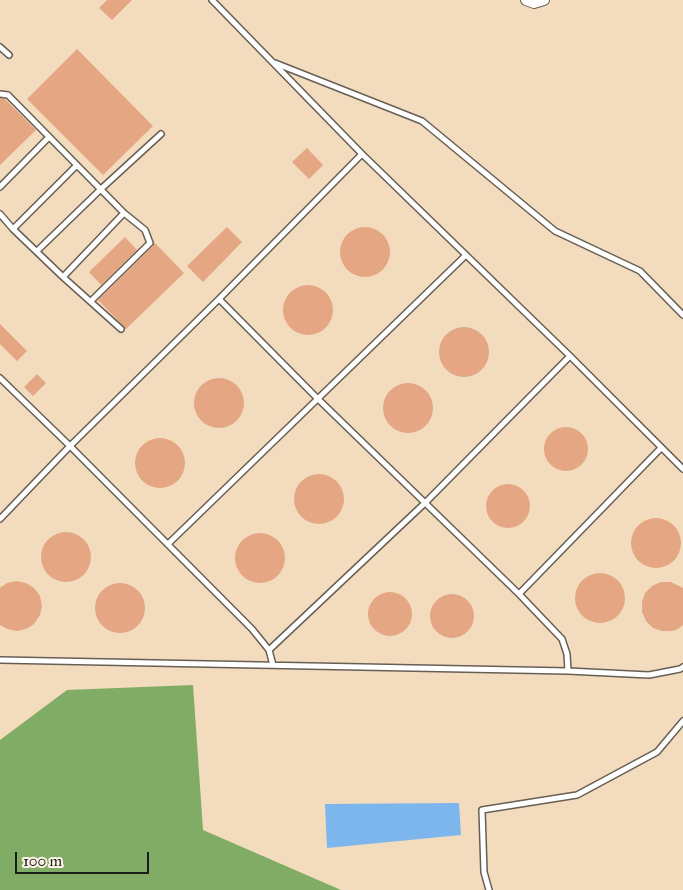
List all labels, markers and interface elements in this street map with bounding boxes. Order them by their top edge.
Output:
scale bar [18,842,151,874]
text: 100 m [23,852,62,870]

